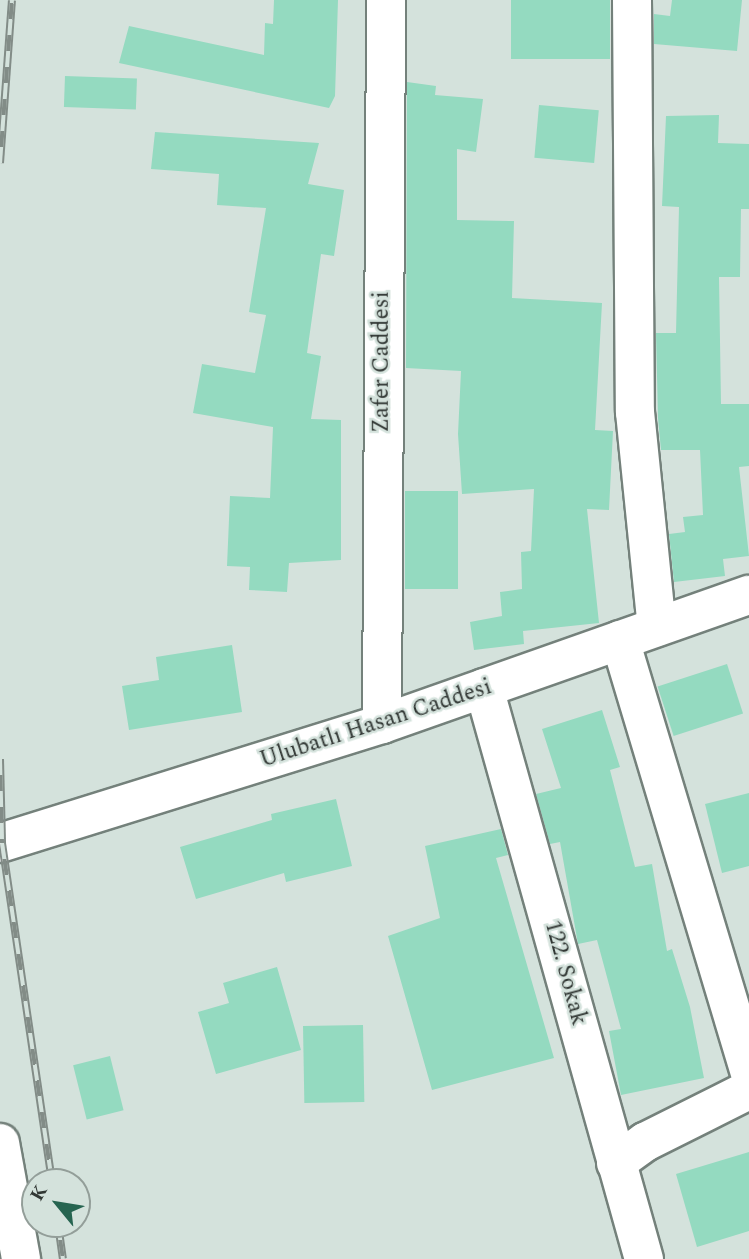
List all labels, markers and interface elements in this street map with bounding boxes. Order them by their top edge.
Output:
street label: Zafer Caddesi [368,291,396,433]
street label: Ulubatlı Hasan Caddesi [257,673,495,775]
street label: 122. Sokak [538,917,592,1029]
north arrow [21,1168,91,1238]
text: K [23,1180,55,1207]

